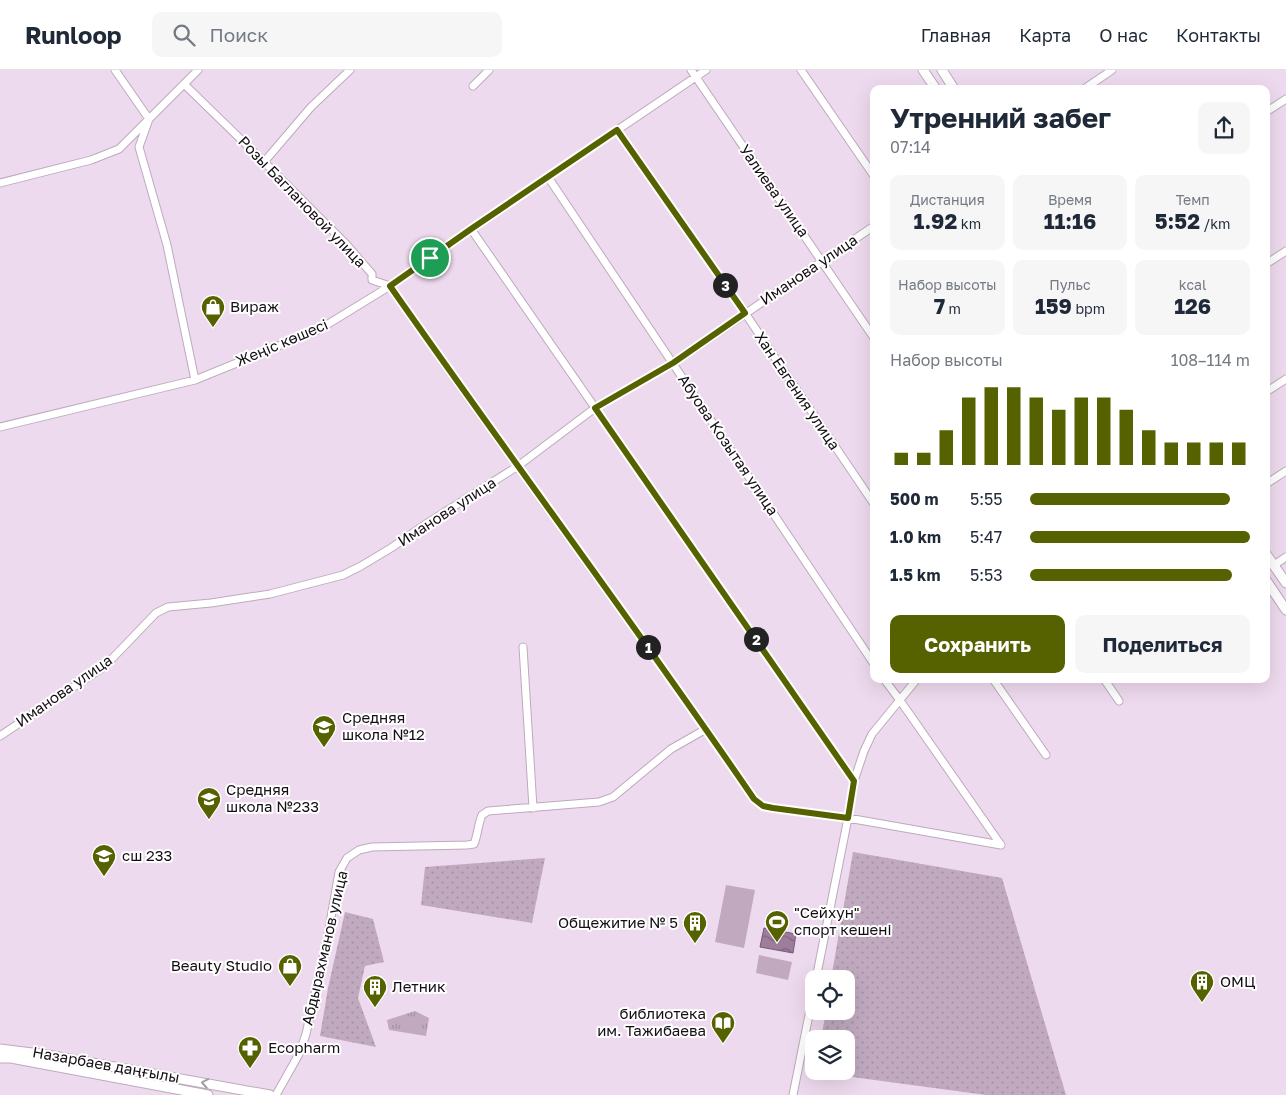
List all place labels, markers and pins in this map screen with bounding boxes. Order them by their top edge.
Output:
pin [409,237,451,279]
pin: 3 [712,272,738,298]
shop icon: Вираж [200,294,226,328]
place label: Вираж [230,297,279,315]
pin: 2 [744,626,768,652]
pin: 1 [636,634,660,660]
place label: Средняя школа №12 [342,708,425,743]
school or university icon: Средняя школа №12 [311,714,337,748]
place label: Средняя школа №233 [226,780,319,815]
school or university icon: Средняя школа №233 [196,786,222,820]
school or university icon: сш 233 [91,843,117,877]
place label: сш 233 [122,846,172,864]
place label: "Сейхун" спорт кешені [794,903,891,938]
sports icon: "Сейхун" спорт кешені [764,909,790,943]
building icon: Общежитие № 5 [682,910,708,944]
place label: Общежитие № 5 [558,913,678,931]
shop icon: Beauty Studio [277,953,303,987]
place label: Beauty Studio [171,956,272,974]
building icon: ОМЦ [1189,969,1215,1003]
place label: ОМЦ [1220,972,1256,990]
building icon: Летник [362,974,388,1008]
place label: Летник [392,977,446,995]
place label: библиотека им. Тажибаева [597,1004,706,1039]
library icon: библиотека им. Тажибаева [710,1010,736,1044]
pharmacy icon: Ecopharm [237,1035,263,1069]
place label: Ecopharm [268,1038,340,1056]

